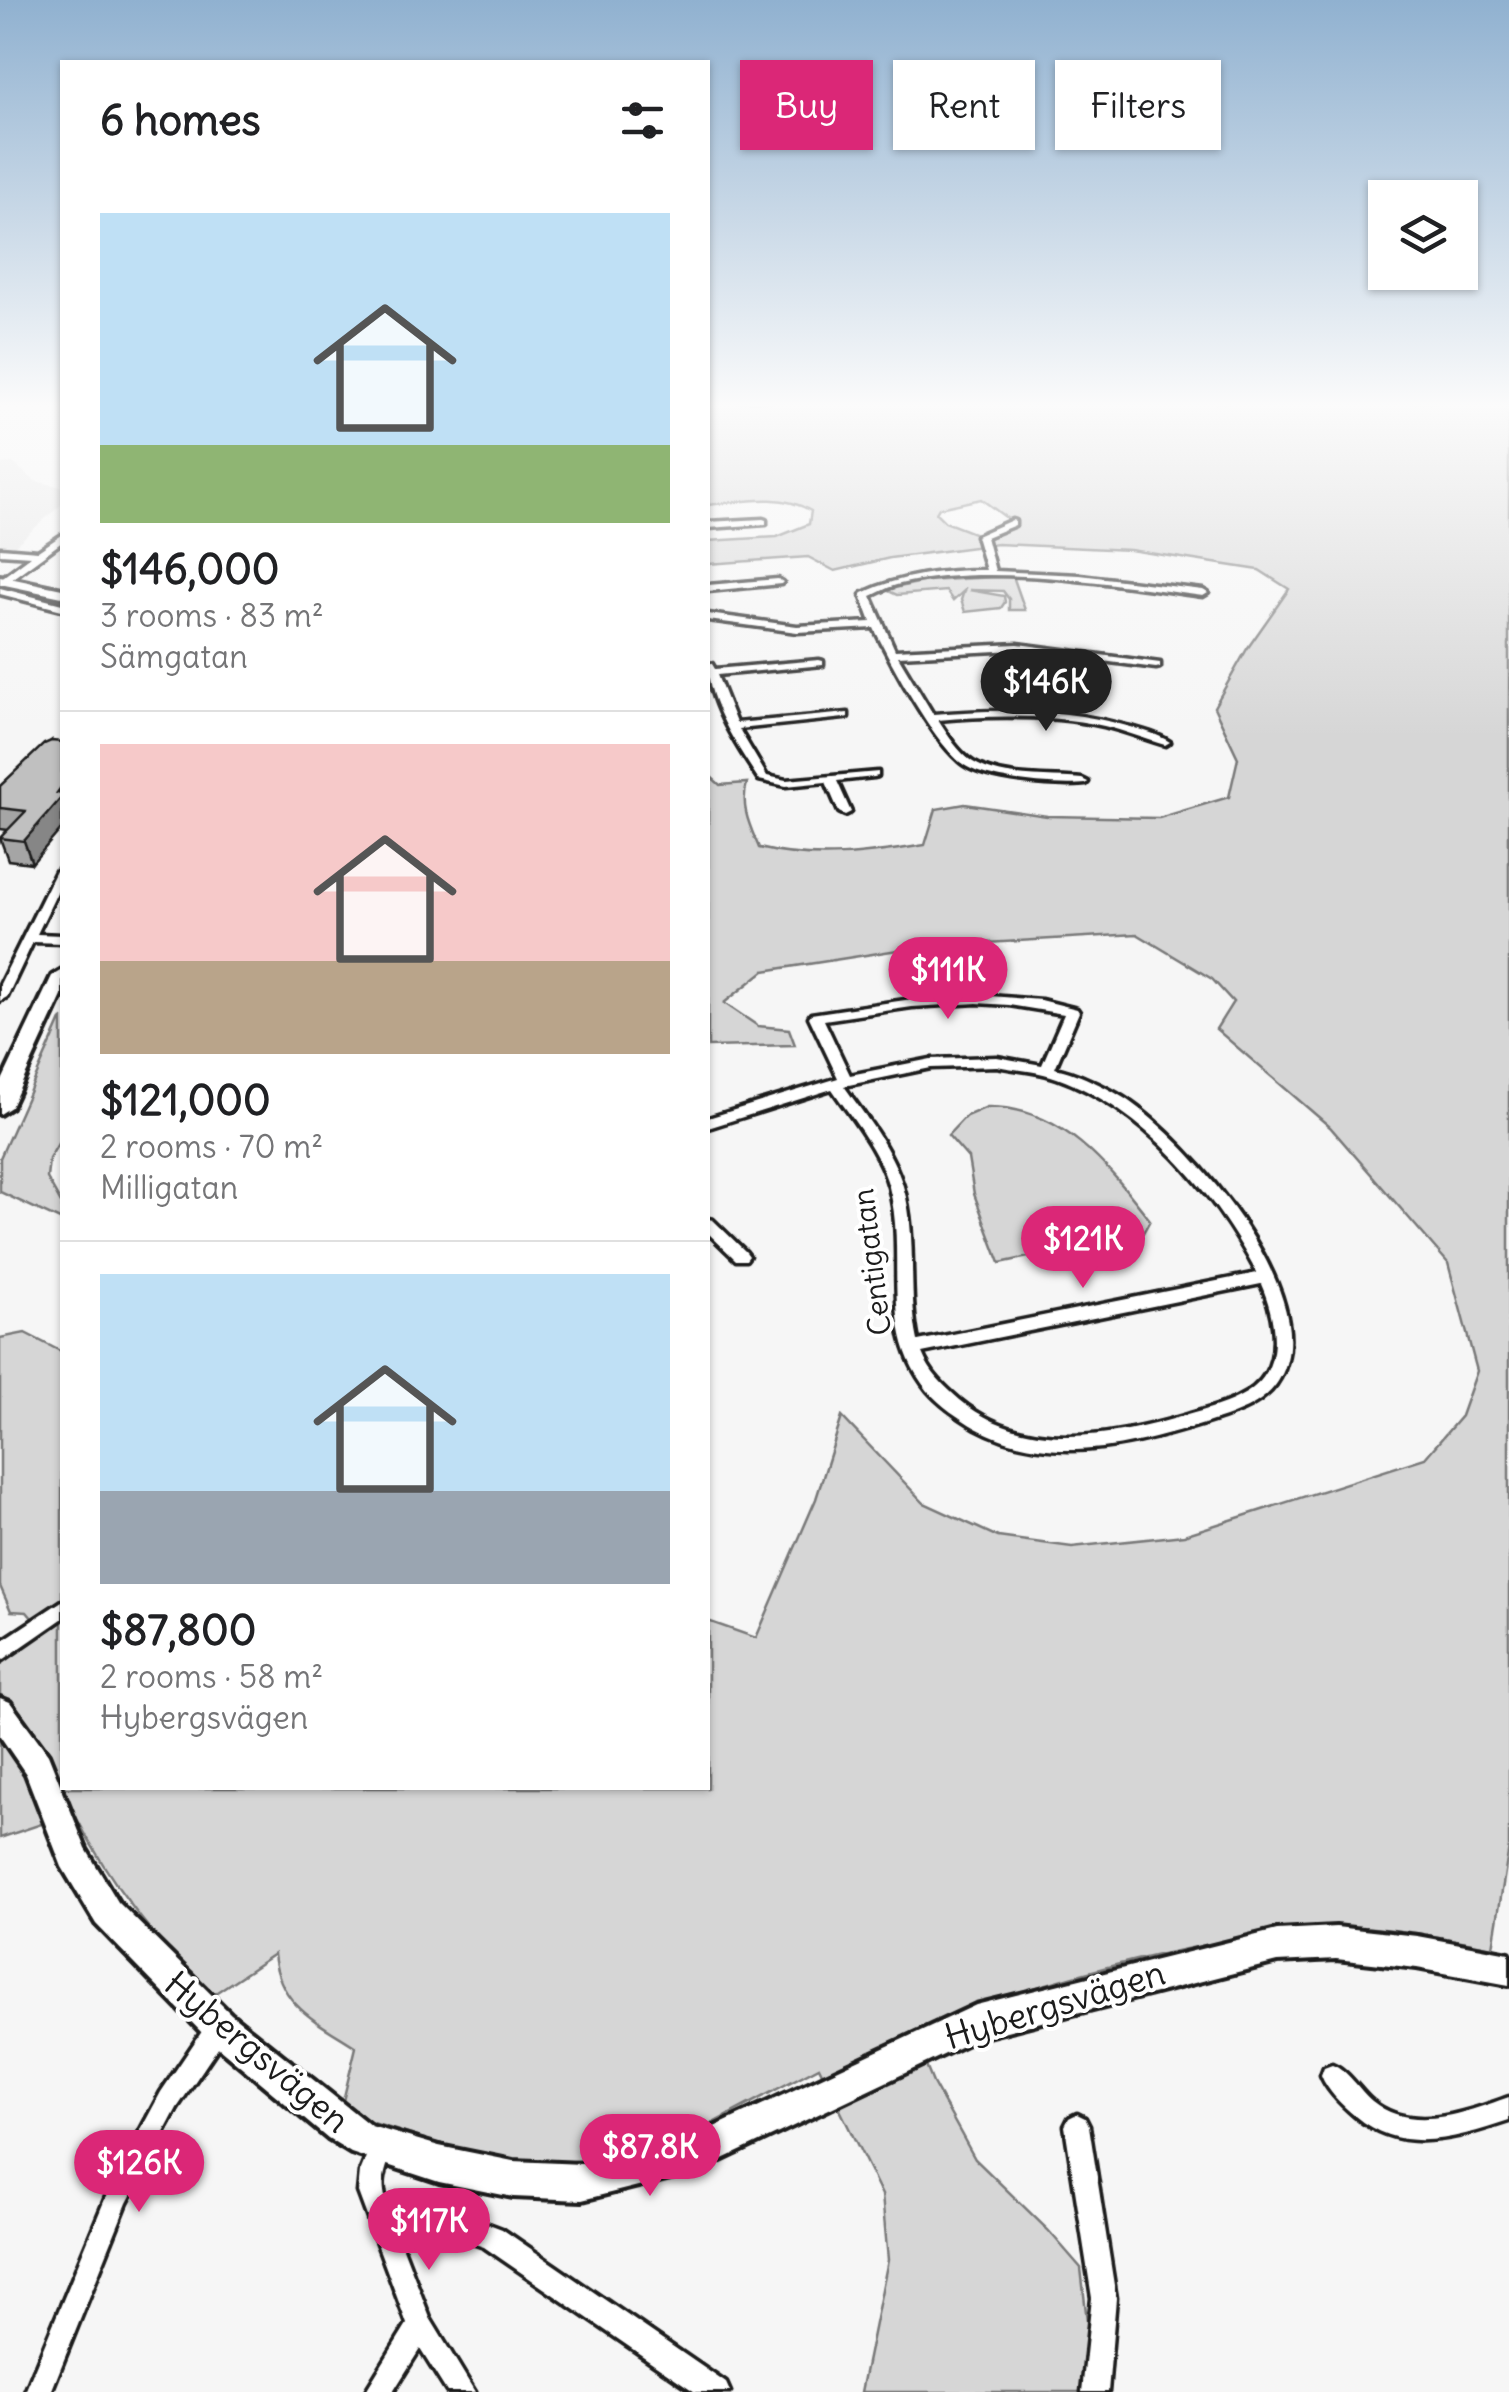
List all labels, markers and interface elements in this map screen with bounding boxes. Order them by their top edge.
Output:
chip: Buy [740,60,873,150]
chip: Rent [893,60,1035,150]
chip: Filters [1055,60,1221,150]
icon: filters [615,93,670,148]
text: 6 homes [100,94,261,146]
map controls [1368,180,1478,290]
button: layers [1368,180,1478,290]
icon: home [295,278,475,458]
text: $146,000 [100,543,279,595]
text: 3 rooms · 83 m² [100,595,324,636]
text: Sämgatan [100,636,248,677]
pin: $146K [976,649,1116,734]
text: $146K [1003,661,1089,702]
icon: home [295,809,475,989]
pin: $111K [878,937,1018,1022]
text: $111K [910,949,986,990]
text: $121,000 [100,1074,271,1126]
text: 2 rooms · 70 m² [100,1126,323,1167]
text: Milligatan [100,1167,238,1208]
street label: Centigatan [843,1187,899,1338]
pin: $121K [1013,1206,1153,1291]
text: $121K [1043,1218,1123,1259]
icon: home [295,1339,475,1519]
text: $87,800 [100,1604,256,1656]
text: 2 rooms · 58 m² [100,1656,323,1697]
text: Hybergsvägen [100,1697,308,1738]
street label: Hybergsvägen [939,1950,1170,2058]
street label: Hybergsvägen [156,1961,359,2141]
pin: $87.8K [569,2114,731,2199]
text: $87.8K [602,2126,698,2167]
pin: $126K [69,2130,209,2215]
text: $126K [96,2142,182,2183]
pin: $117K [359,2188,499,2273]
text: $117K [390,2200,468,2241]

